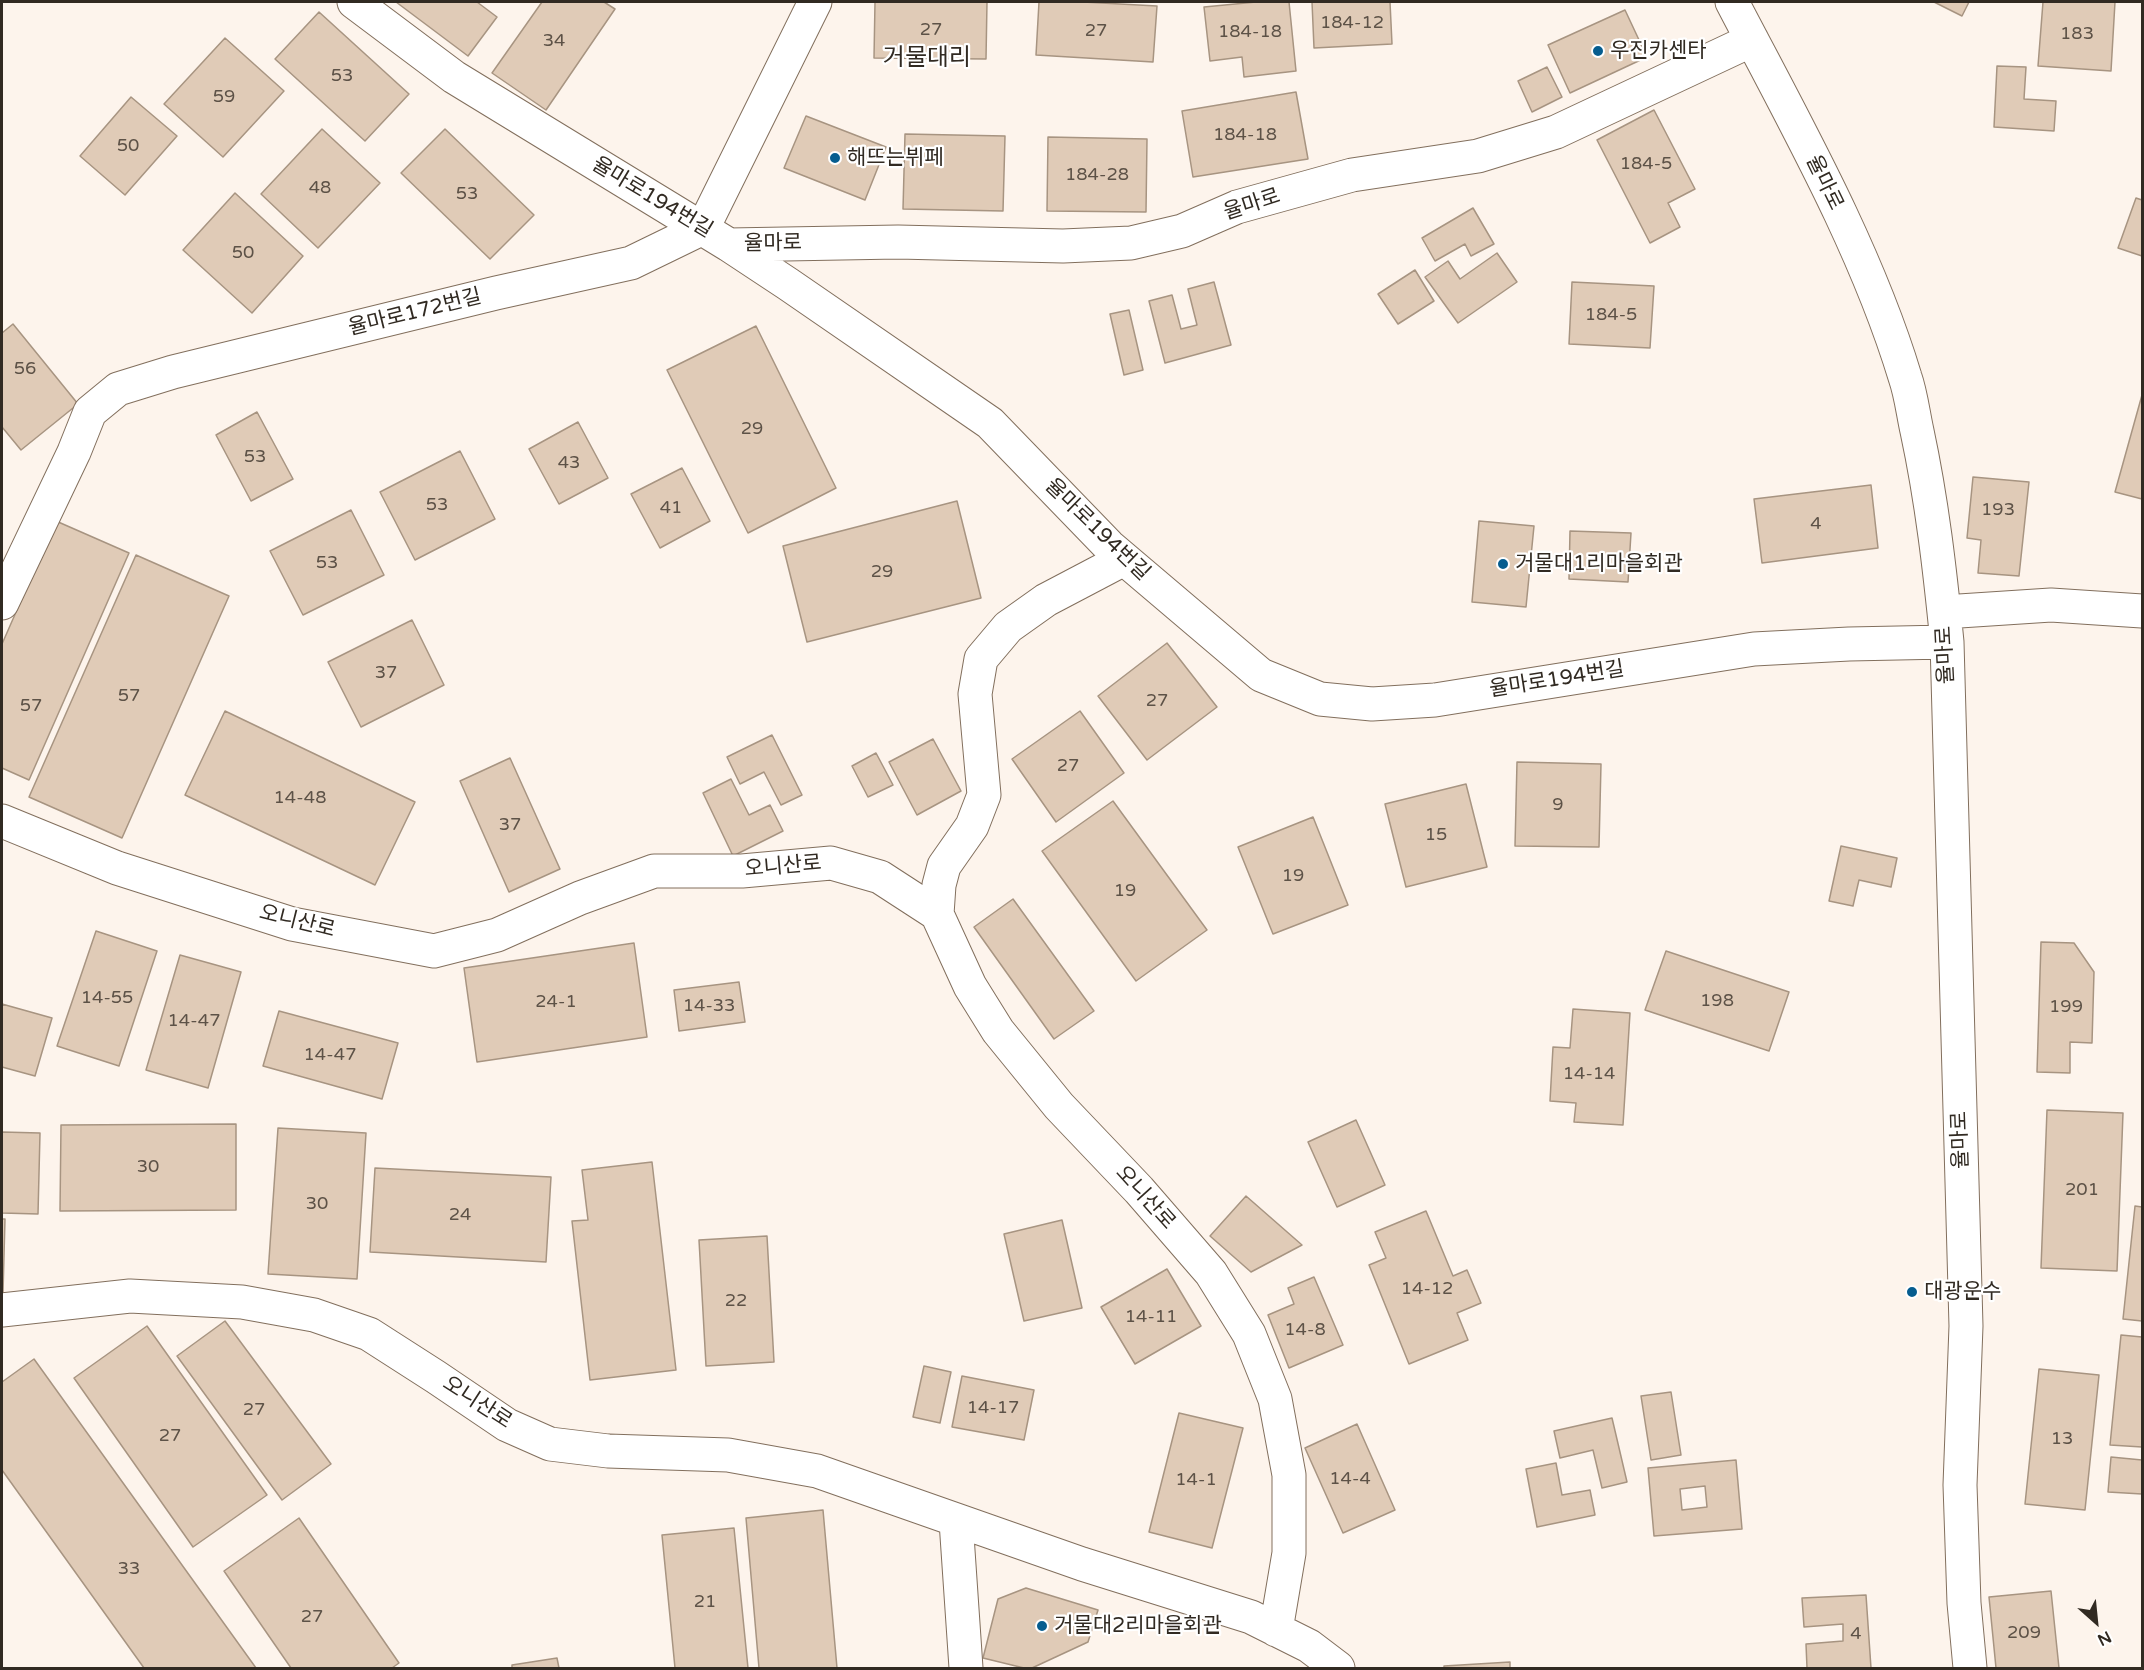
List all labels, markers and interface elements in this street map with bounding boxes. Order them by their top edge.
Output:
house number: 184-12 [1320,12,1384,34]
house number: 27 [920,19,942,41]
house number: 27 [1085,20,1107,42]
house number: 184-18 [1218,21,1282,43]
house number: 183 [2060,23,2094,45]
house number: 34 [543,30,565,52]
place label: 우진카센타 [1610,38,1707,64]
marker: 우진카센타 [1591,44,1605,58]
district label: 거물대리 [883,45,971,73]
house number: 53 [331,65,353,87]
house number: 59 [213,86,235,108]
house number: 184-18 [1213,124,1277,146]
house number: 50 [117,135,139,157]
place label: 해뜨는뷔페 [847,145,944,171]
marker: 해뜨는뷔페 [828,151,842,165]
street label: 율마로 [1800,151,1848,215]
street label: 율마로194번길 [587,152,717,244]
house number: 184-5 [1620,153,1672,175]
house number: 184-28 [1065,164,1129,186]
house number: 48 [309,177,331,199]
house number: 53 [456,183,478,205]
street label: 율마로 [1221,184,1283,226]
street label: 율마로 [744,231,802,257]
house number: 50 [232,242,254,264]
street label: 율마로172번길 [346,284,484,342]
house number: 184-5 [1585,304,1637,326]
house number: 56 [14,358,36,380]
house number: 29 [741,418,763,440]
house number: 53 [244,446,266,468]
house number: 43 [558,452,580,474]
street label: 율마로194번길 [1039,474,1155,586]
house number: 53 [426,494,448,516]
house number: 41 [660,497,682,519]
house number: 193 [1981,499,2015,521]
house number: 4 [1810,513,1822,535]
place label: 거물대1리마을회관 [1515,551,1683,577]
house number: 53 [316,552,338,574]
marker: 거물대1리마을회관 [1496,557,1510,571]
house number: 29 [871,561,893,583]
street label: 율마로 [1932,625,1960,685]
street label: 율마로194번길 [1488,657,1626,703]
house number: 37 [375,662,397,684]
house number: 57 [118,685,140,707]
house number: 27 [1146,690,1168,712]
house number: 57 [20,695,42,717]
house number: 27 [1057,755,1079,777]
house number: 14-48 [274,787,326,809]
house number: 9 [1552,794,1564,816]
house number: 37 [499,814,521,836]
house number: 15 [1425,824,1447,846]
street label: 오니산로 [743,851,823,883]
house number: 19 [1282,865,1304,887]
house number: 19 [1114,880,1136,902]
street label: 오니산로 [256,900,338,944]
house number: 14-55 [81,987,133,1009]
house number: 198 [1700,990,1734,1012]
house number: 24-1 [535,991,577,1013]
house number: 14-33 [683,995,735,1017]
house number: 199 [2049,996,2083,1018]
house number: 14-47 [168,1010,220,1032]
house number: 14-47 [304,1044,356,1066]
house number: 14-14 [1563,1063,1615,1085]
street label: 율마로 [1947,1111,1975,1169]
house number: 30 [137,1156,159,1178]
street label: 오니산로 [1110,1161,1180,1235]
house number: 201 [2065,1179,2099,1201]
house number: 30 [306,1193,328,1215]
house number: 24 [449,1204,471,1226]
house number: 14-12 [1401,1278,1453,1300]
place label: 대광운수 [1924,1279,2001,1305]
marker: 대광운수 [1905,1285,1919,1299]
house number: 22 [725,1290,747,1312]
house number: 14-11 [1125,1306,1177,1328]
house number: 14-8 [1284,1319,1326,1341]
street label: 오니산로 [438,1371,516,1435]
house number: 14-17 [967,1397,1019,1419]
house number: 27 [243,1399,265,1421]
house number: 27 [159,1425,181,1447]
house number: 13 [2051,1428,2073,1450]
house number: 14-4 [1329,1468,1371,1490]
house number: 14-1 [1175,1469,1217,1491]
house number: 33 [118,1558,140,1580]
house number: 21 [694,1591,716,1613]
north arrow [2066,1592,2126,1652]
house number: 27 [301,1606,323,1628]
place label: 거물대2리마을회관 [1054,1613,1222,1639]
marker: 거물대2리마을회관 [1035,1619,1049,1633]
house number: 209 [2007,1622,2041,1644]
house number: 4 [1850,1623,1862,1645]
text: N [2094,1626,2114,1650]

